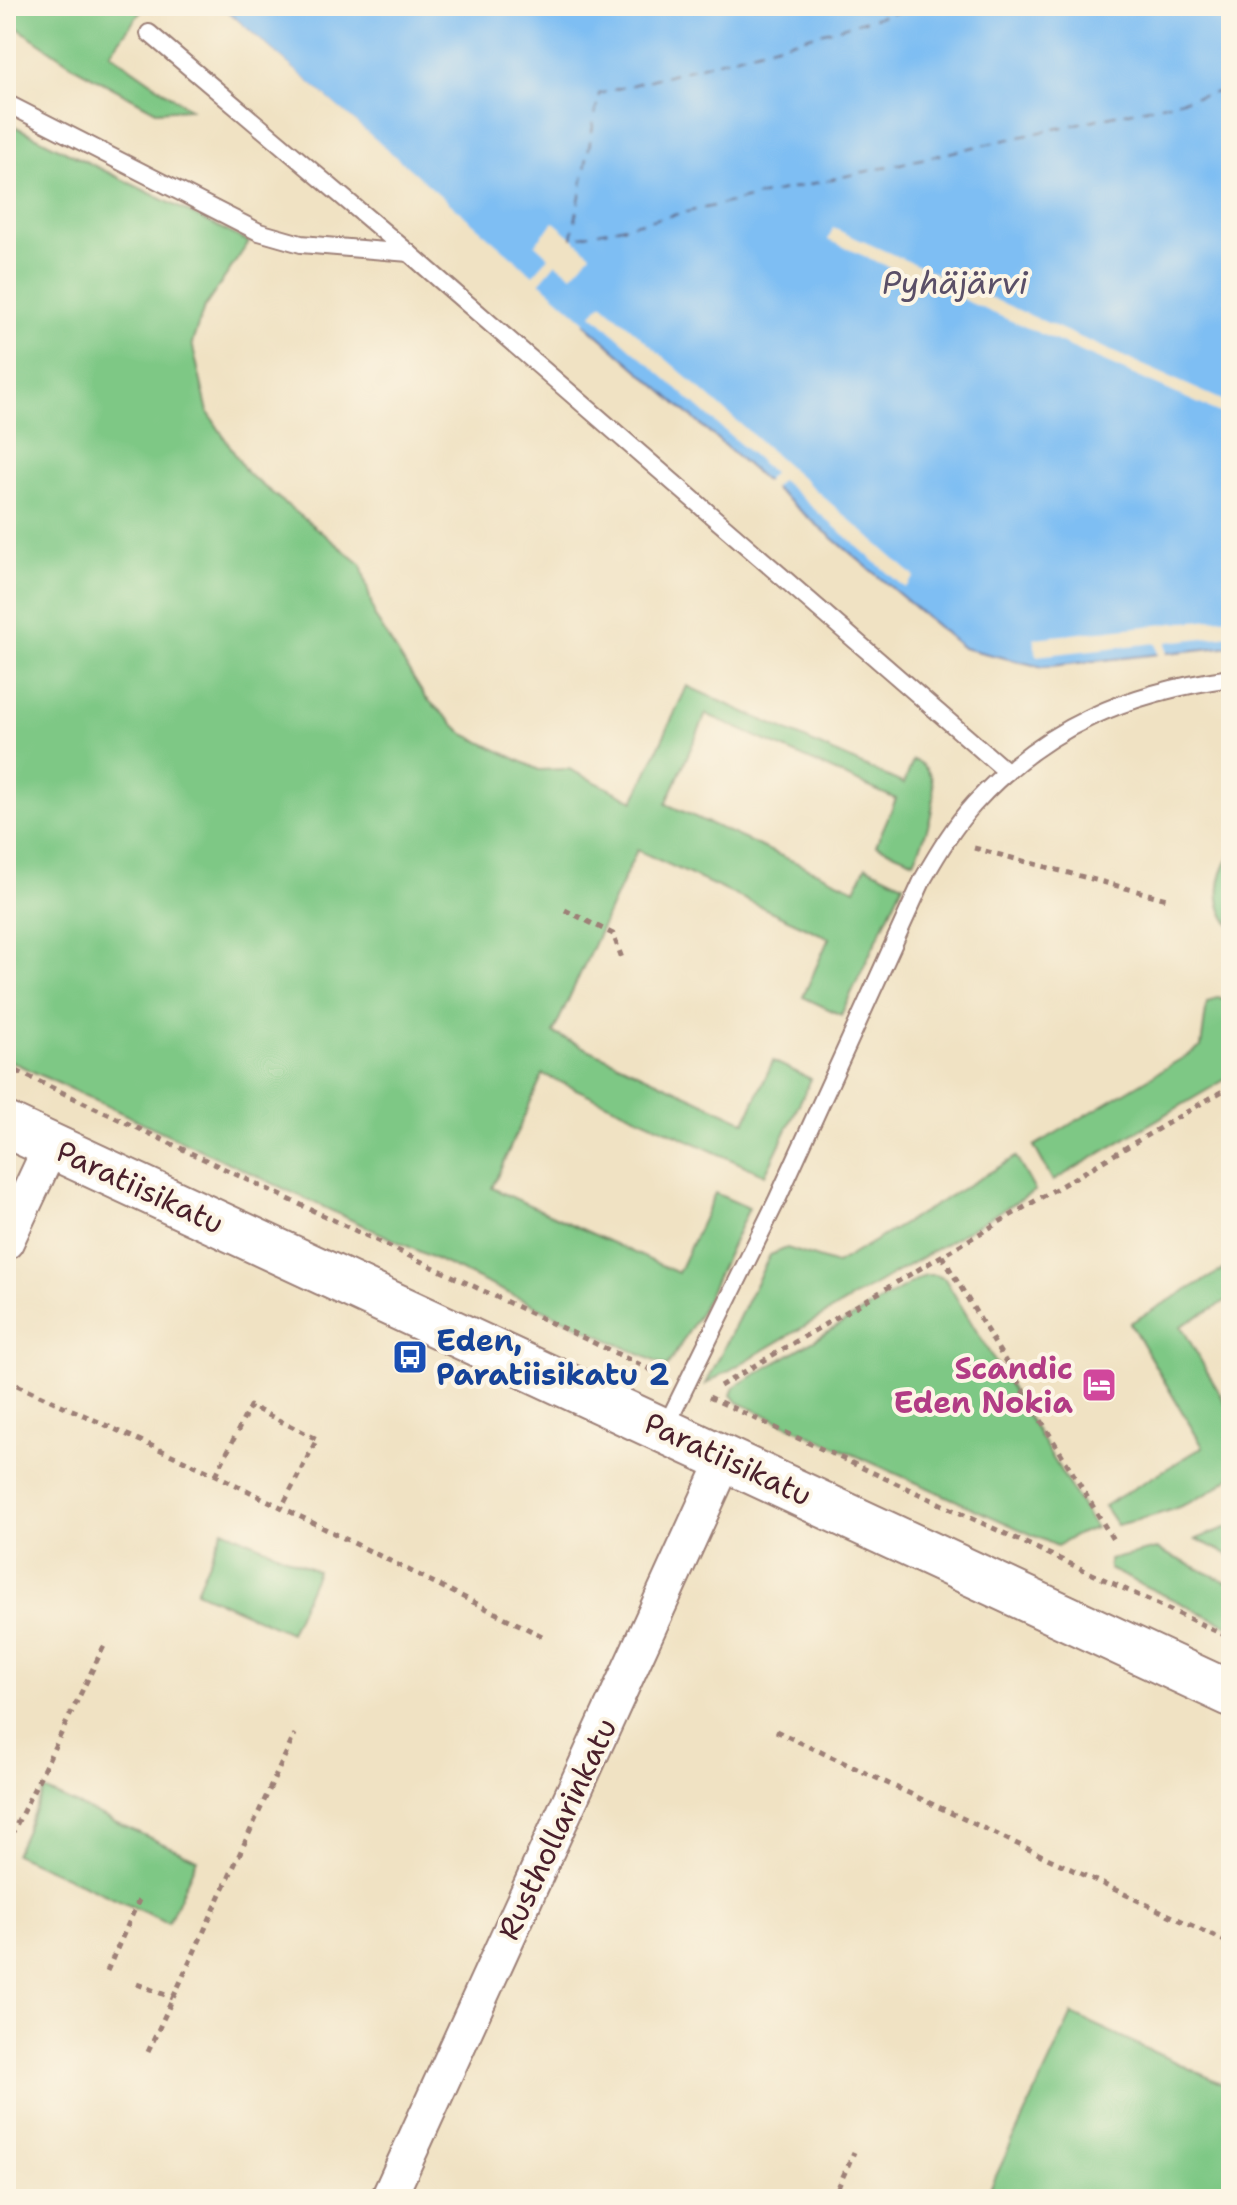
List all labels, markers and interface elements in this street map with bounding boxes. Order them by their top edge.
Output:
water label: Pyhäjärvi [882,261,1029,304]
street label: Paratiisikatu [50,1130,230,1244]
place label: Eden, Paratiisikatu 2 [436,1320,670,1395]
bus stop icon: Eden, Paratiisikatu 2 [391,1338,429,1376]
place label: Scandic Eden Nokia [893,1348,1073,1423]
hotel icon: Scandic Eden Nokia [1080,1366,1118,1404]
street label: Paratiisikatu [638,1402,818,1516]
street label: Rusthollarinkatu [488,1711,626,1947]

